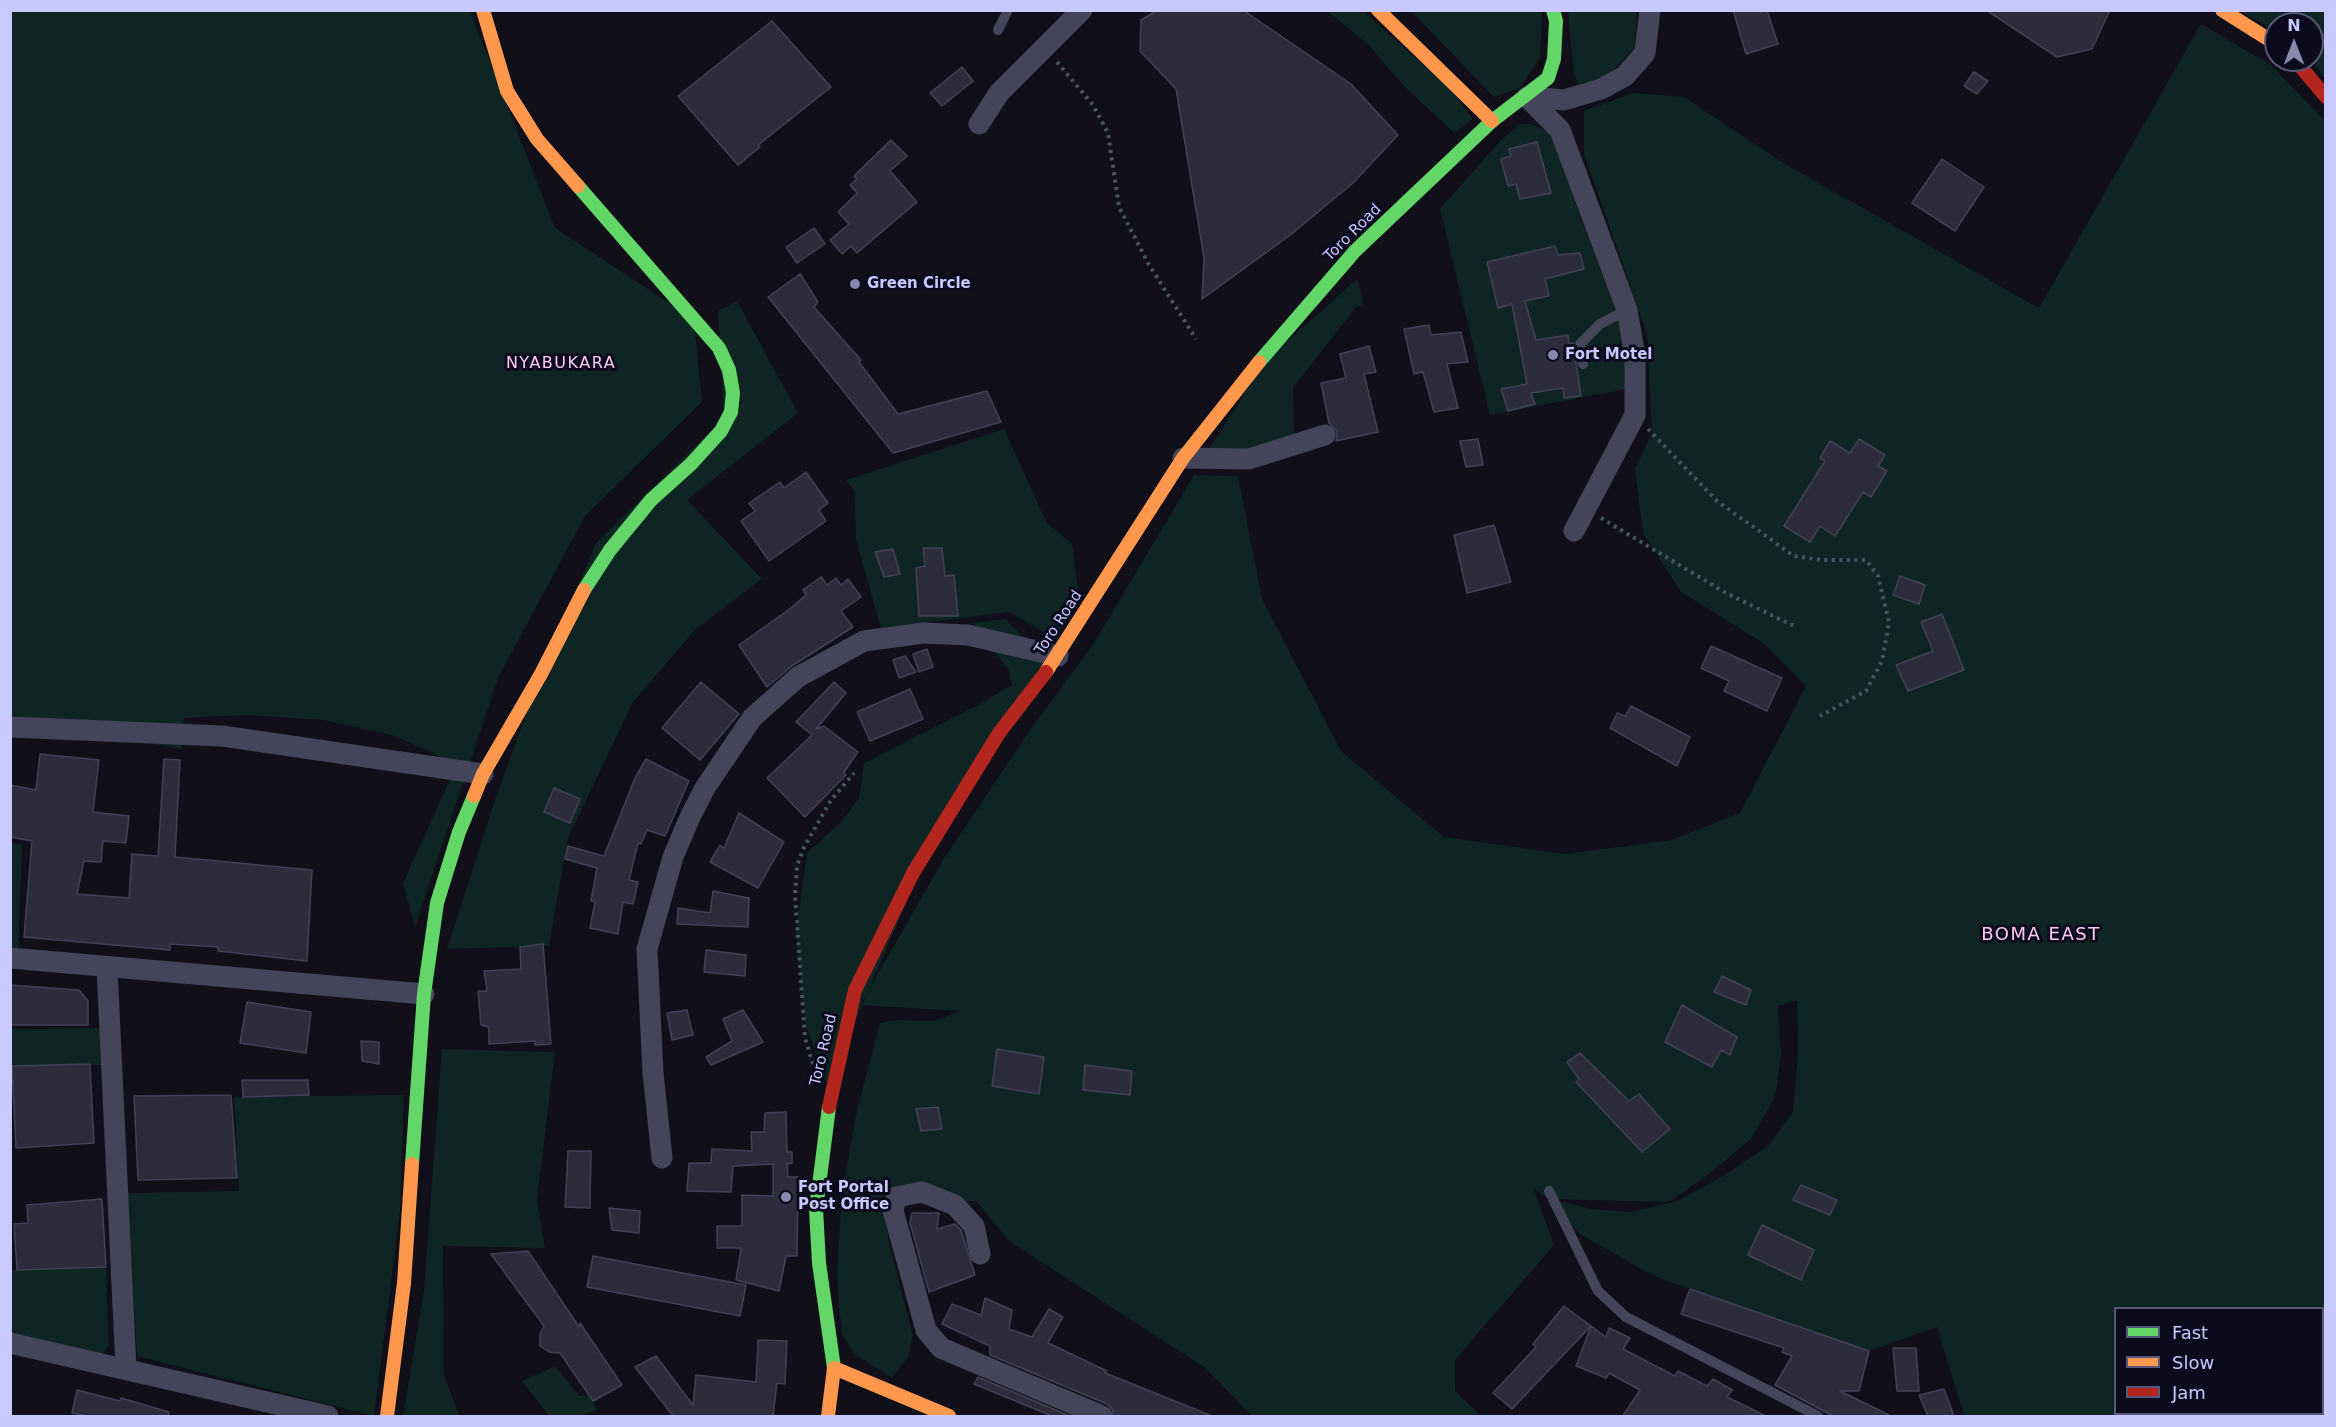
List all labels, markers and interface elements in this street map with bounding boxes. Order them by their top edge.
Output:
north arrow [2264,12,2324,72]
text: N [2287,16,2301,35]
street label: Toro Road [1321,201,1385,265]
place label: Green Circle [867,275,971,293]
marker: Green Circle [848,277,862,291]
place label: Fort Motel [1565,346,1652,364]
marker: Fort Motel [1546,348,1560,362]
district label: NYABUKARA [506,354,616,374]
street label: Toro Road [1032,587,1086,659]
district label: BOMA EAST [1981,924,2101,946]
street label: Toro Road [807,1012,841,1088]
place label: Fort Portal Post Office [798,1179,889,1214]
marker: Fort Portal Post Office [779,1190,793,1204]
legend [2114,1307,2324,1415]
text: Fast [2172,1322,2208,1343]
text: Slow [2172,1352,2214,1373]
text: Jam [2172,1382,2206,1403]

